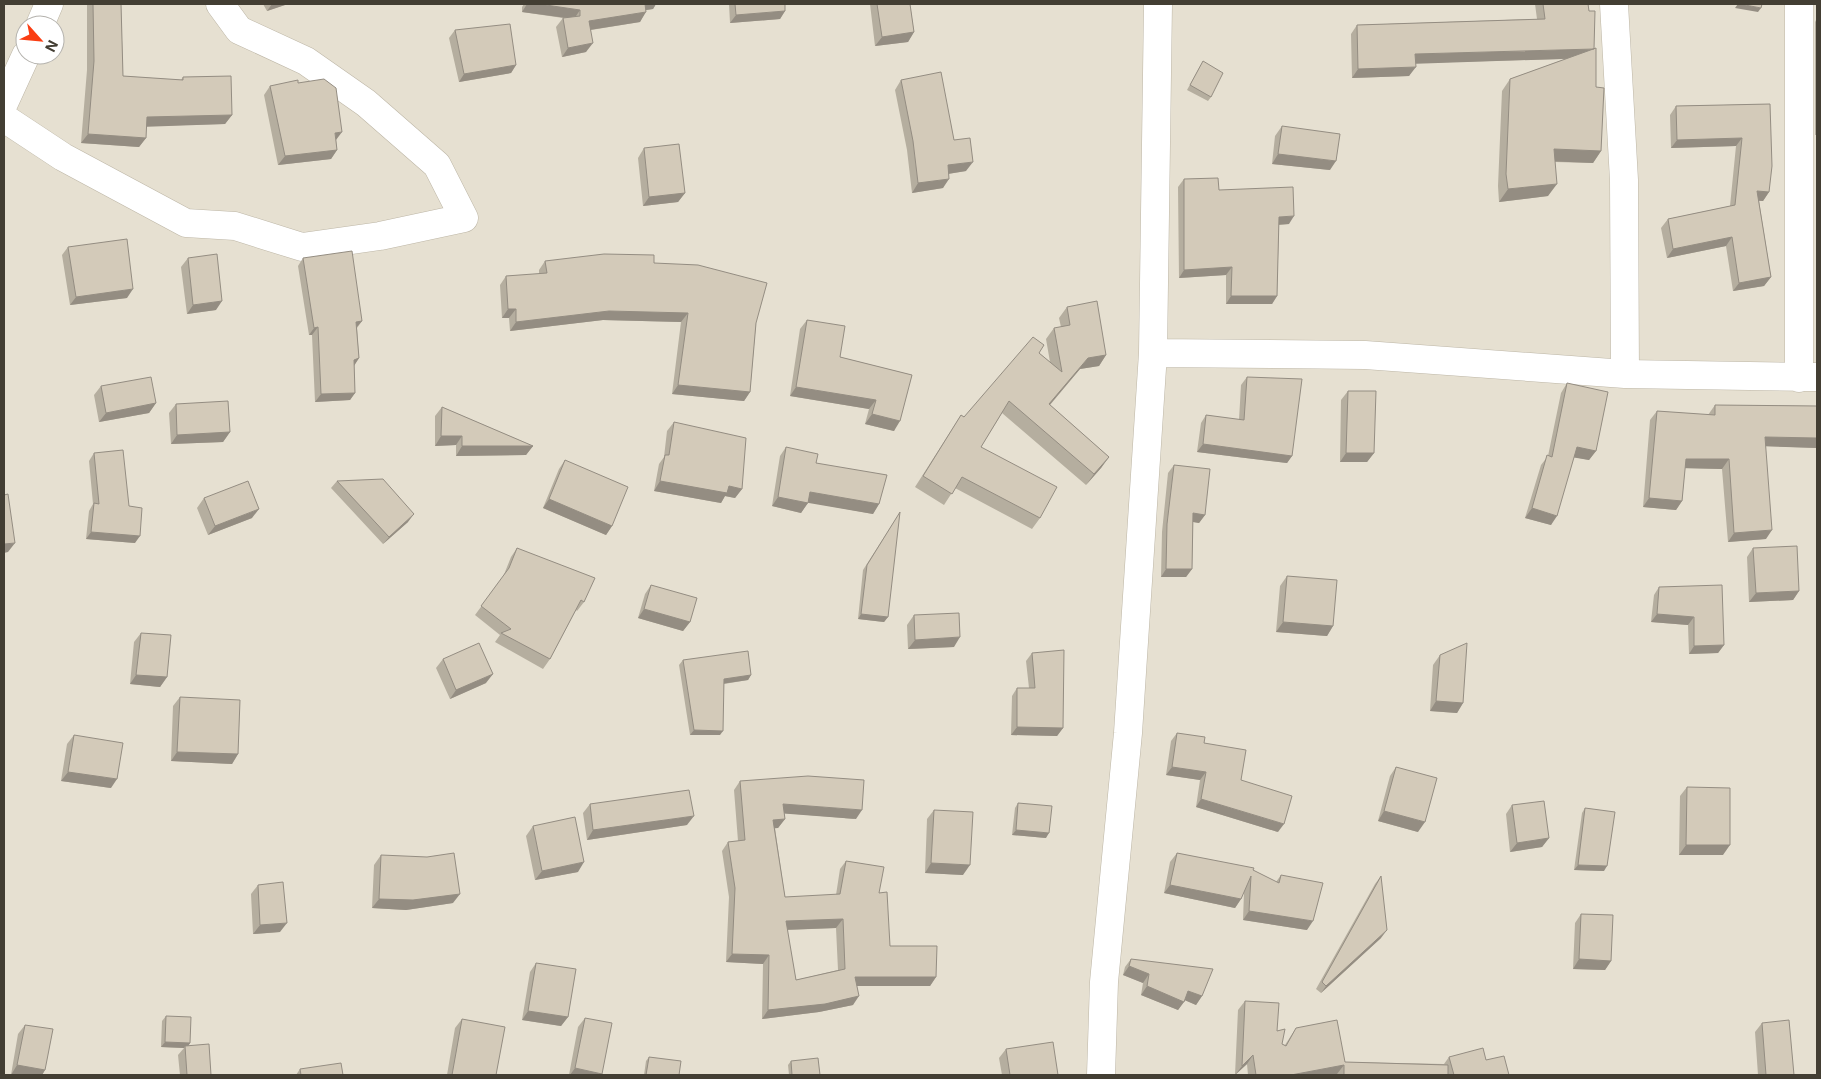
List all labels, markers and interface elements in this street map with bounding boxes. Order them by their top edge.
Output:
north arrow [15,15,65,65]
text: N [42,38,62,55]

